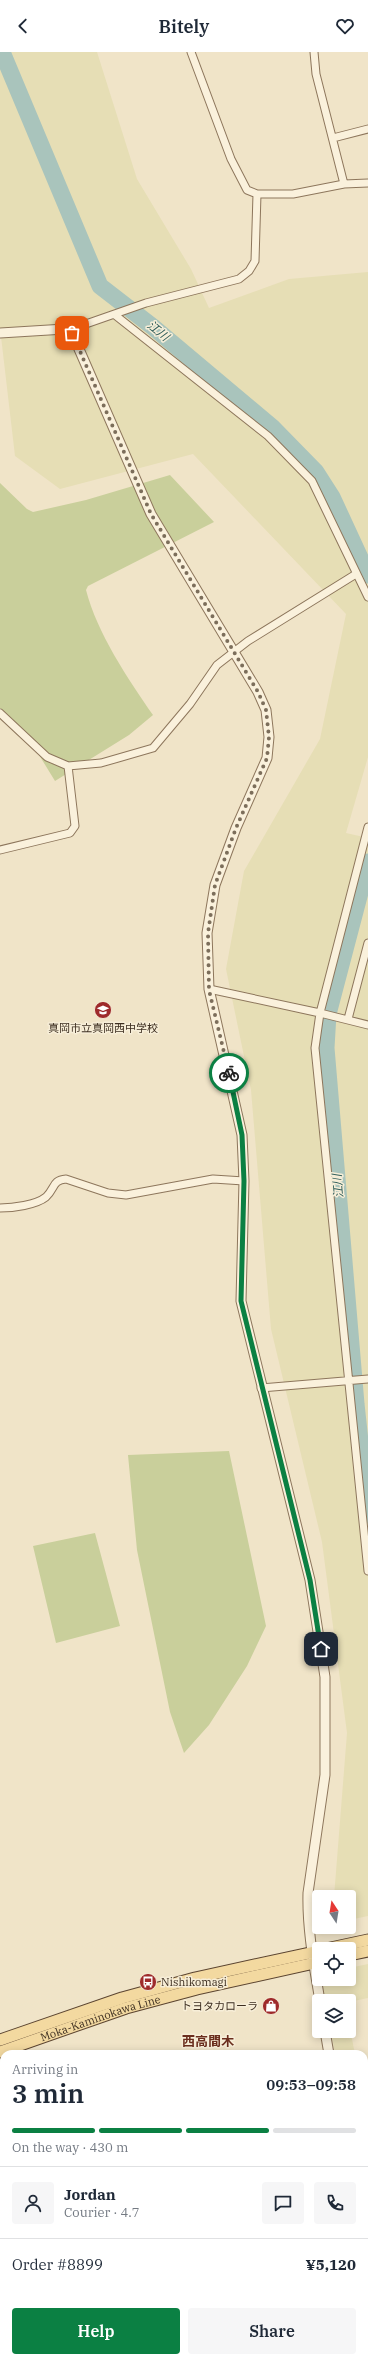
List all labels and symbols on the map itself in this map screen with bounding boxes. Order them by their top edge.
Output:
pin [55,316,89,350]
water label: 江川 [144,317,174,345]
school or university icon: 真岡市立真岡西中学校 [93,1000,113,1020]
place label: 真岡市立真岡西中学校 [48,1021,158,1035]
courier [209,1053,249,1093]
water label: 江川 [329,1171,346,1199]
pin [304,1632,338,1666]
north arrow [312,1890,356,1934]
bus stop icon: Nishikomagi [138,1972,158,1992]
place label: Nishikomagi [161,1975,228,1989]
street label: Moka-Kaminokawa Line [38,1992,162,2044]
shop icon: トヨタカローラ [261,1996,281,2016]
place label: トヨタカローラ [181,1999,258,2013]
district label: 西高間木 [182,2033,235,2050]

